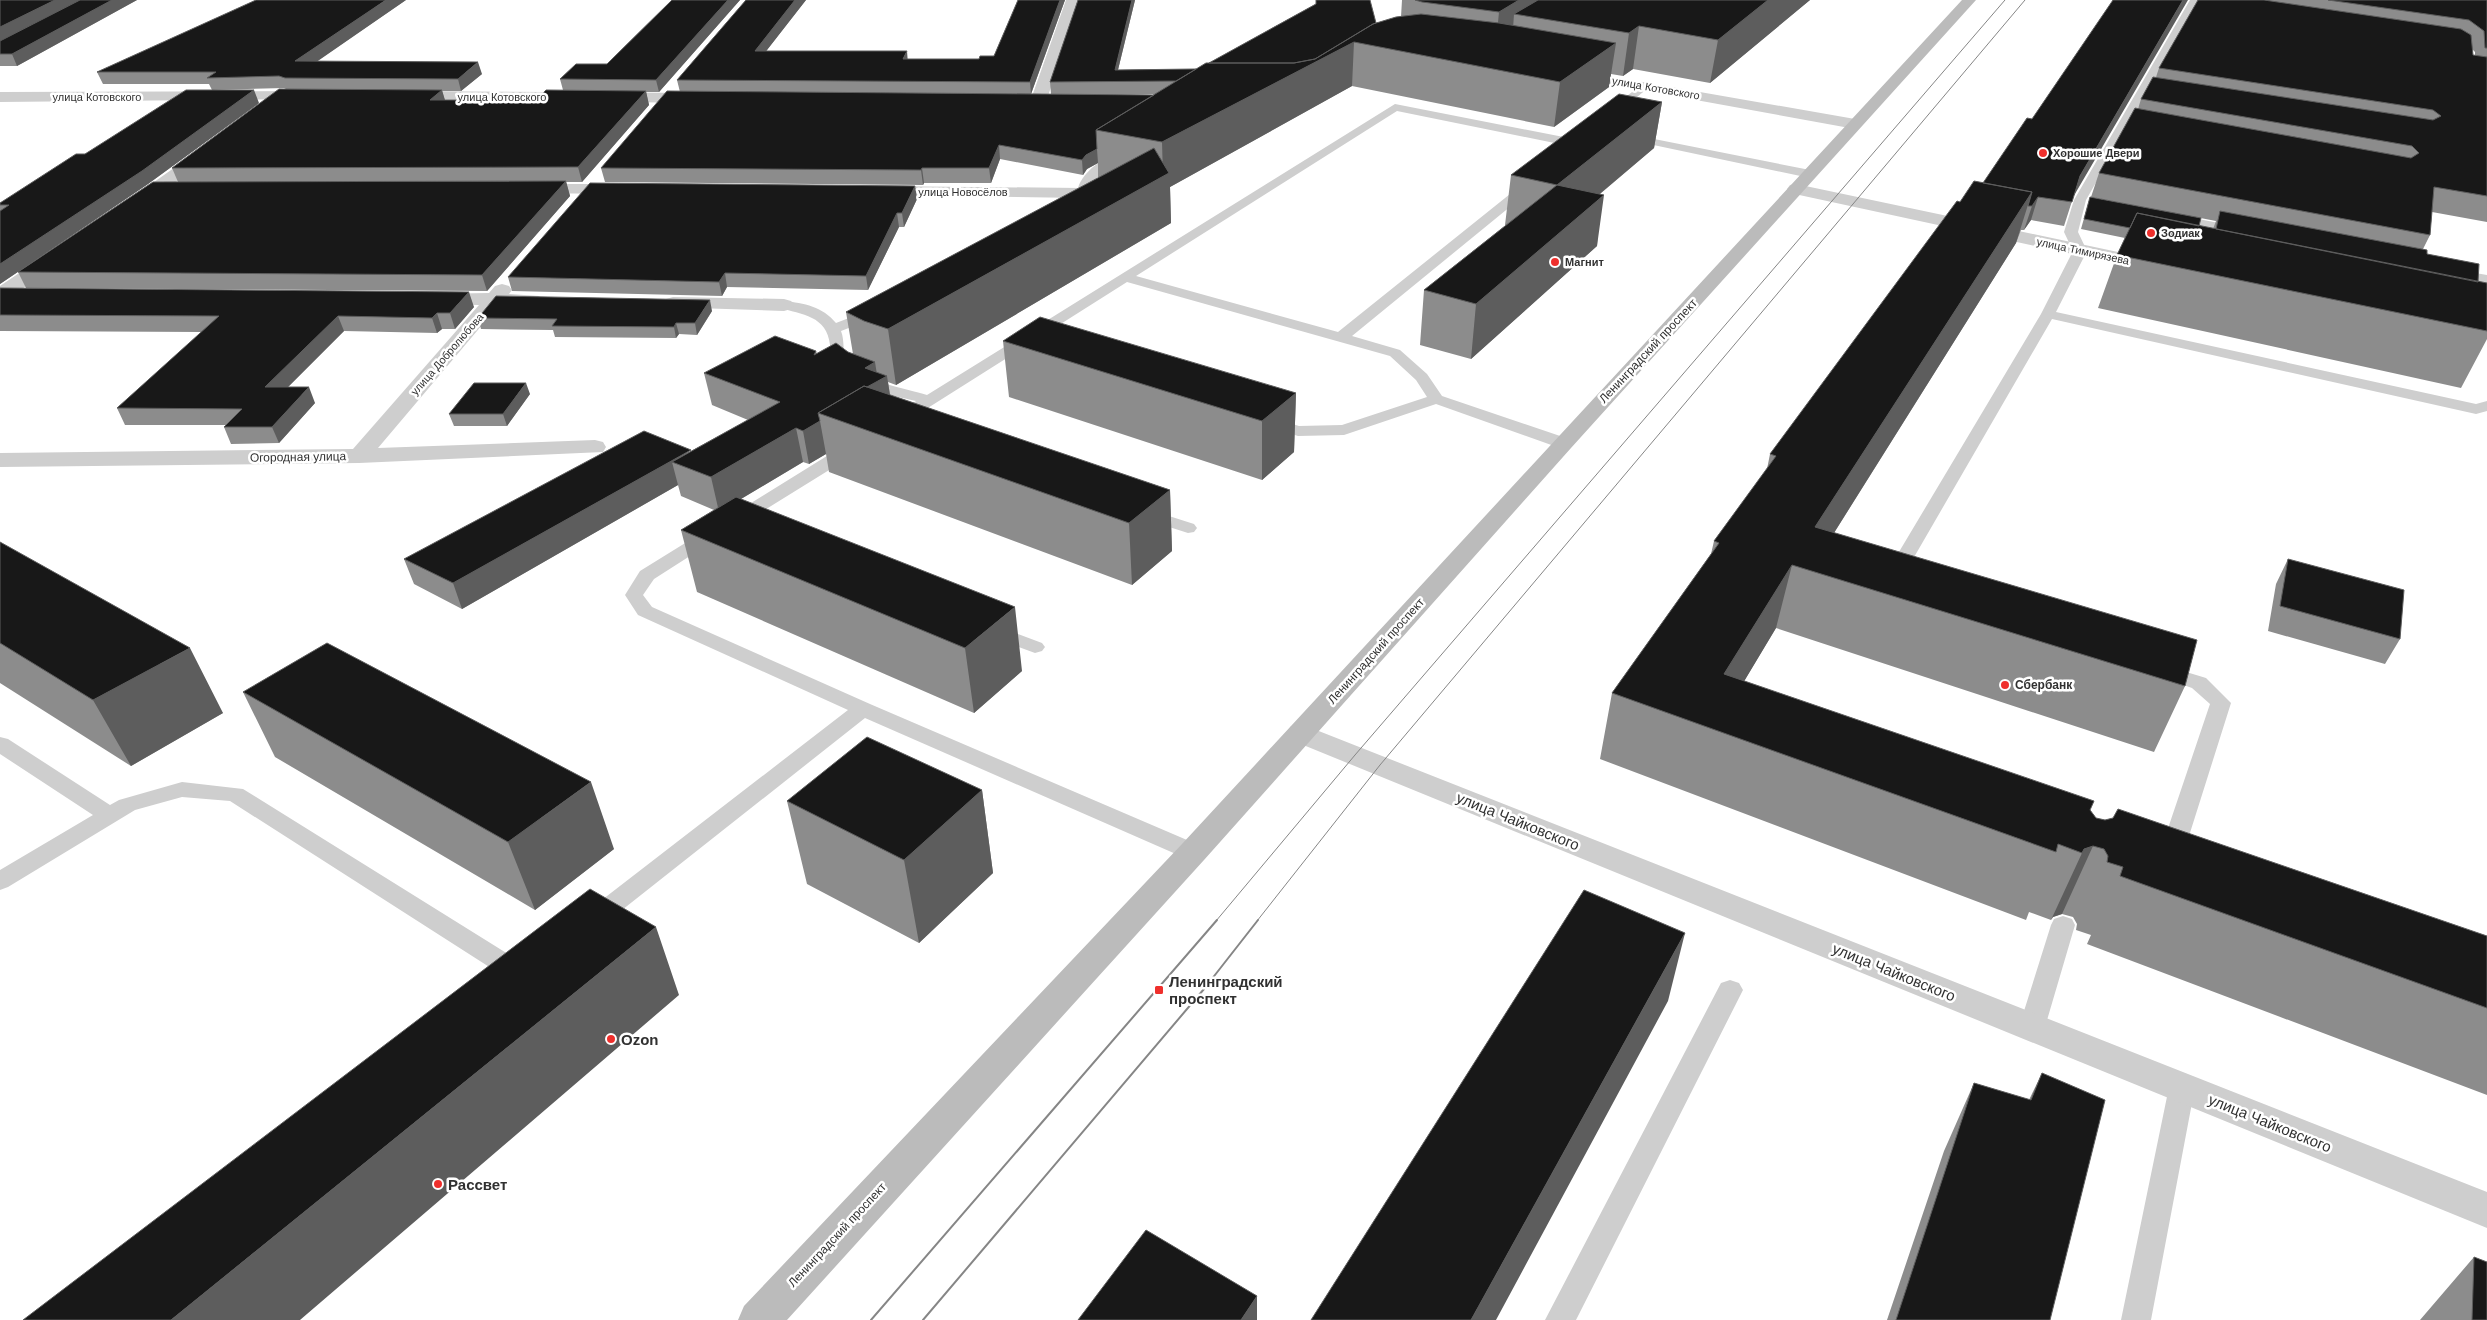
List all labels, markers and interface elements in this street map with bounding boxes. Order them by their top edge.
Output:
street label: улица Котовского [1611,74,1701,102]
street label: улица Котовского [53,91,141,103]
street label: улица Котовского [458,91,546,103]
marker: Хорошие Двери [2037,147,2049,159]
place label: Хорошие Двери [2053,147,2140,159]
street label: улица Новосёлов [918,186,1008,198]
marker: Зодиак [2145,227,2157,239]
place label: Зодиак [2161,227,2200,239]
street label: улица Тимирязева [2036,235,2131,267]
marker: Магнит [1549,256,1561,268]
place label: Магнит [1565,256,1604,268]
street label: Ленинградский проспект [1596,296,1700,406]
street label: улица Добролюбова [408,310,486,397]
street label: Огородная улица [250,449,347,465]
street label: Ленинградский проспект [1325,595,1427,707]
place label: Сбербанк [2015,678,2073,692]
marker: Сбербанк [1999,679,2011,691]
street label: улица Чайковского [1454,789,1582,853]
street label: улица Чайковского [1830,940,1958,1004]
place label: Ленинградский проспект [1169,973,1283,1007]
marker: Ленинградский проспект [1153,984,1165,996]
place label: Ozon [621,1031,659,1048]
marker: Ozon [605,1033,617,1045]
street label: улица Чайковского [2206,1091,2334,1155]
place label: Рассвет [448,1176,507,1193]
marker: Рассвет [432,1178,444,1190]
street label: Ленинградский проспект [785,1180,889,1290]

